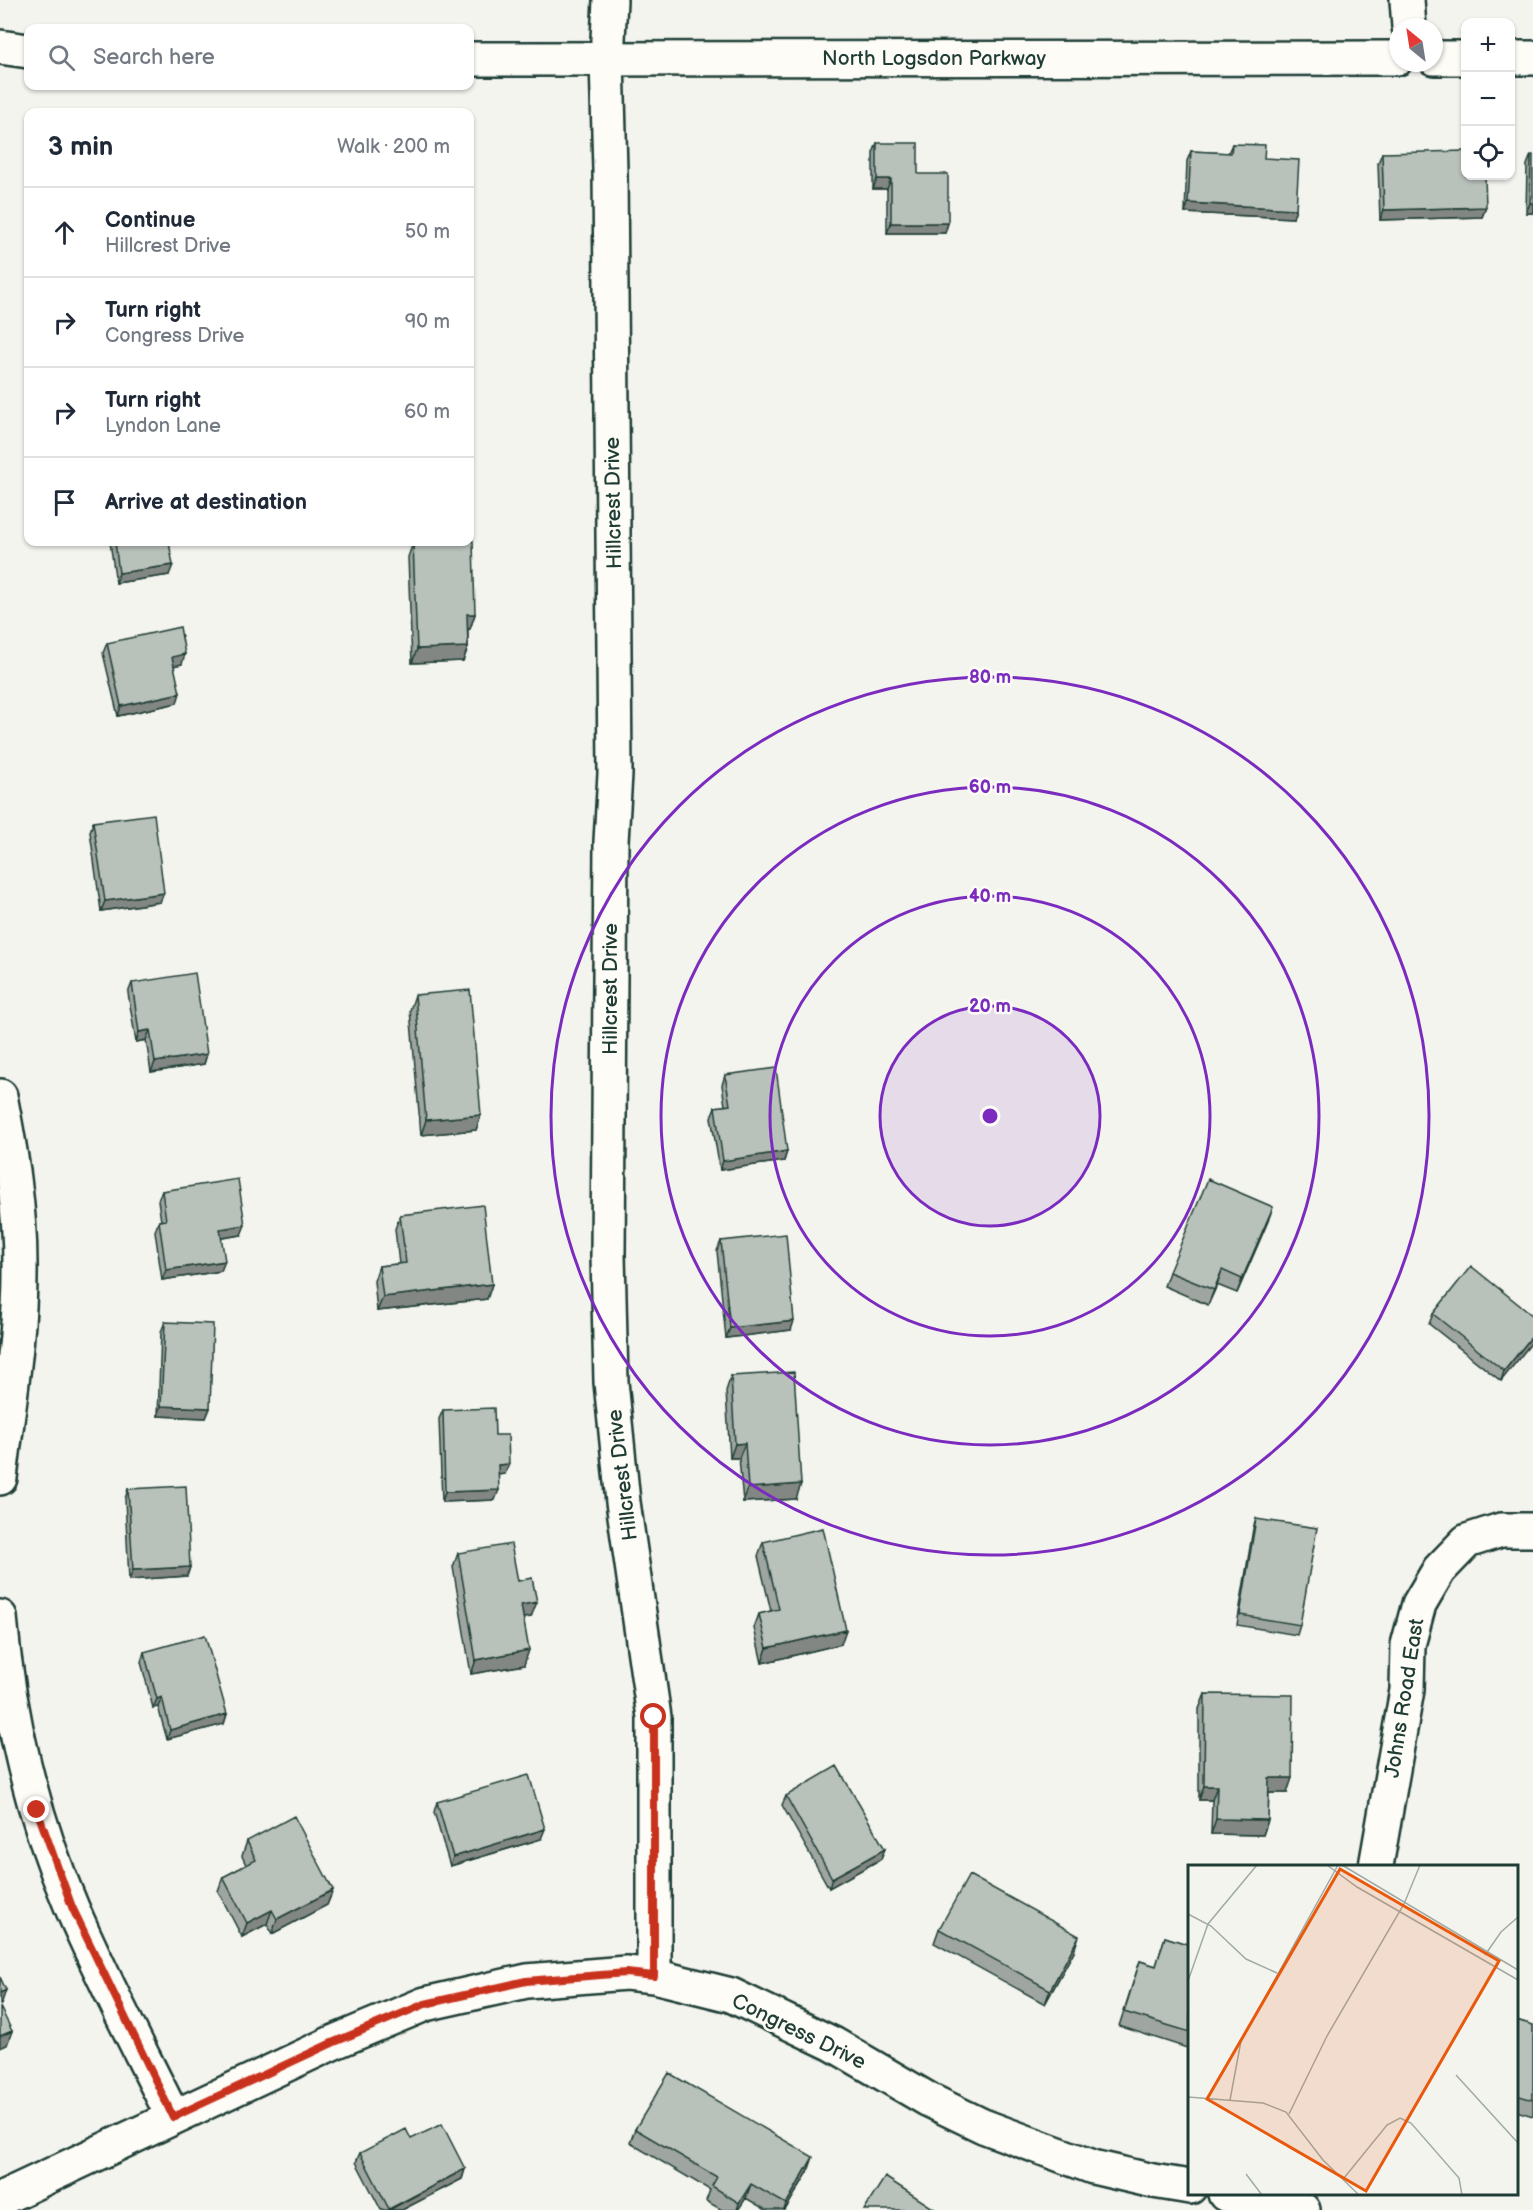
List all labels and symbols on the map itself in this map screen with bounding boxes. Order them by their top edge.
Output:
north arrow [1389,18,1443,72]
street label: North Logsdon Parkway [822,46,1047,71]
street label: Hillcrest Drive [600,437,627,569]
text: 80 m [969,667,1011,688]
text: 60 m [969,777,1011,798]
text: 40 m [969,886,1011,907]
street label: Hillcrest Drive [598,923,623,1055]
text: 20 m [969,996,1011,1017]
centre of rings [980,1106,1000,1126]
street label: Hillcrest Drive [602,1408,643,1542]
street label: Johns Road East [1380,1616,1430,1780]
route start [640,1703,666,1729]
route end [23,1796,49,1822]
inset map [1188,1865,1518,2195]
street label: Congress Drive [728,1988,870,2075]

